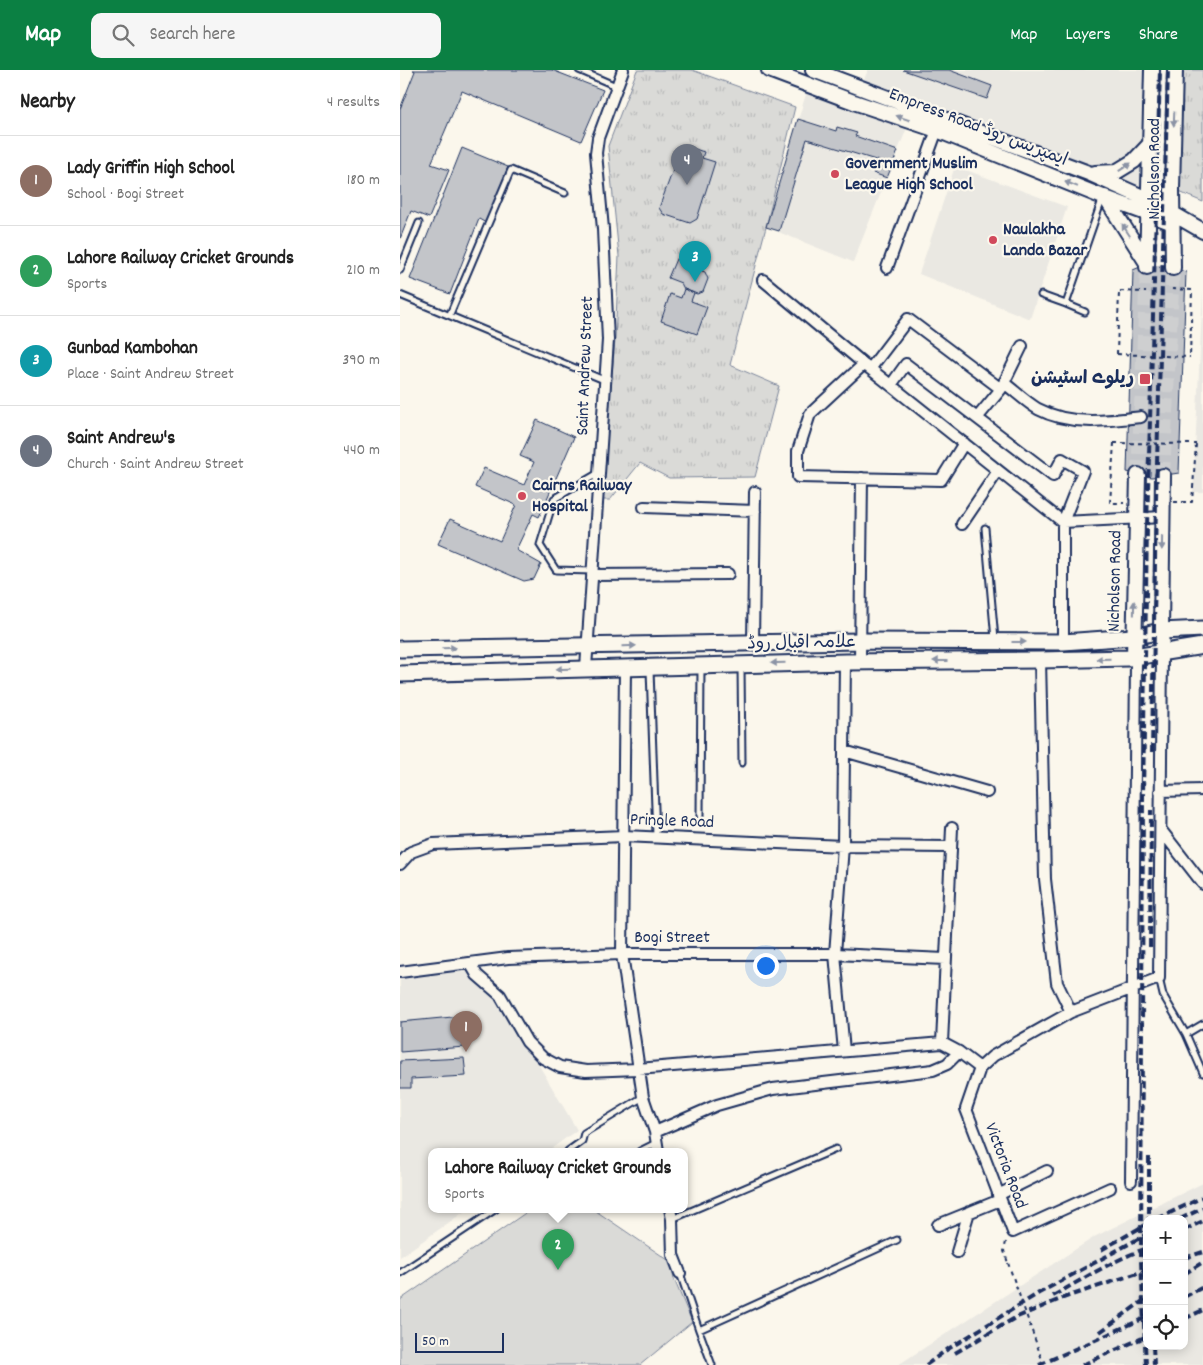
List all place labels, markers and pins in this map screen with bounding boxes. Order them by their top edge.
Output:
pin: 4 [671,144,703,185]
place label: Government Muslim League High School [845,152,978,198]
marker: Government Muslim League High School [829,168,841,180]
place label: Naulakha Landa Bazar [1003,218,1087,264]
marker: Naulakha Landa Bazar [987,234,999,246]
pin: 3 [679,241,711,282]
place label: ریلوے اسٹیشن [1031,367,1134,392]
marker: ریلوے اسٹیشن [1138,372,1152,386]
place label: Cairns Railway Hospital [532,474,632,520]
marker: Cairns Railway Hospital [516,490,528,502]
pin: 1 [450,1011,482,1052]
pin: 2 [542,1229,574,1270]

